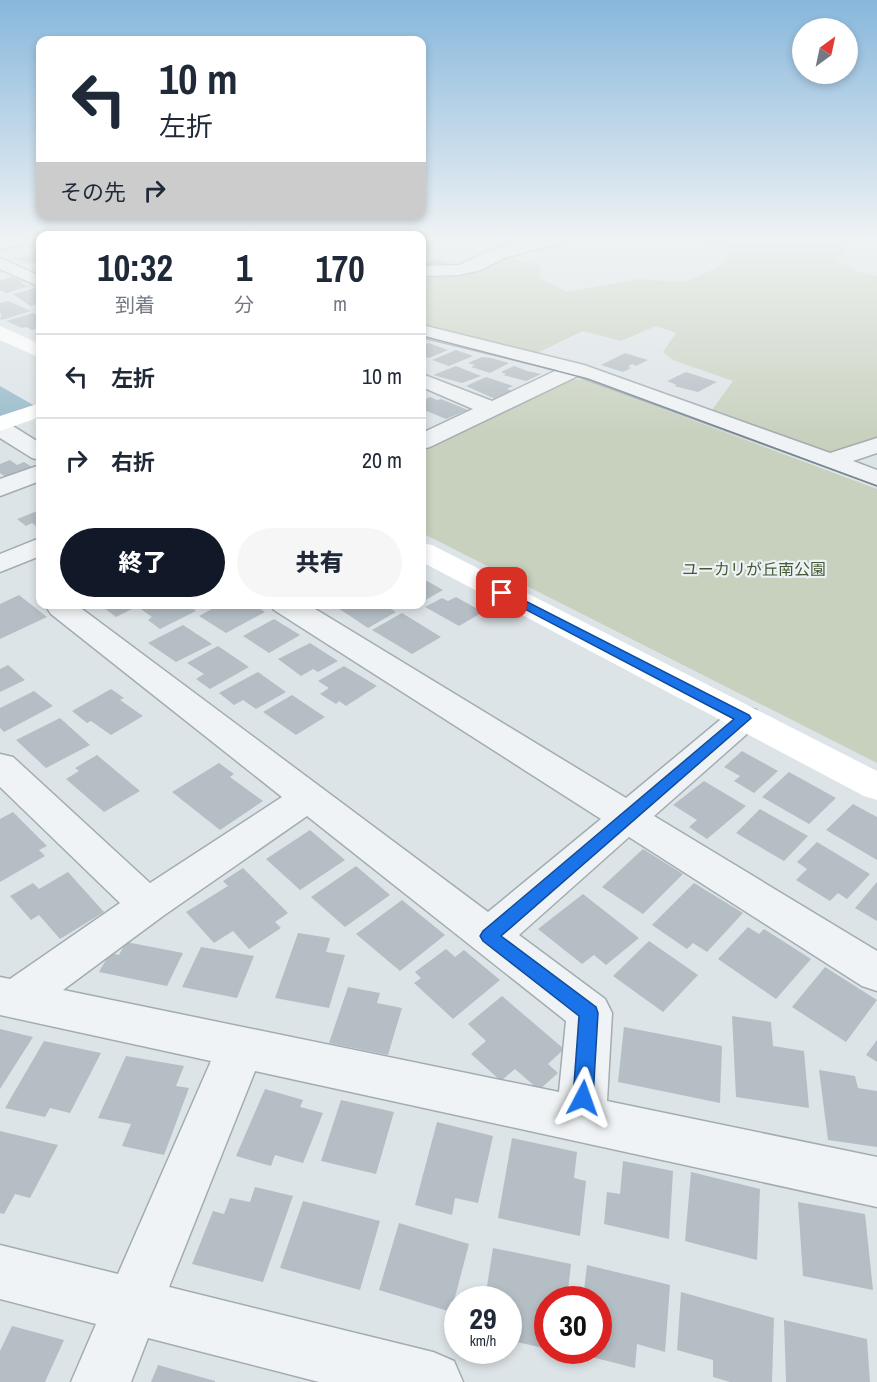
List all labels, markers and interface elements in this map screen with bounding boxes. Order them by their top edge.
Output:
north arrow [792,18,858,84]
map controls [792,18,858,84]
text: 10 m [159,51,238,107]
icon: left [60,60,138,138]
text: 左折 [159,108,213,144]
icon: right [138,174,171,207]
text: その先 [60,177,126,207]
text: 10:32 [97,244,173,292]
text: 1 [236,244,252,292]
text: 170 [315,245,365,293]
text: m [333,290,347,317]
text: 到着 [115,291,155,318]
text: 分 [234,291,254,318]
icon: left [60,360,93,393]
text: 10 m [362,361,402,391]
text: 左折 [111,363,155,393]
icon: right [60,444,93,477]
text: 20 m [362,445,402,475]
text: 右折 [111,447,155,477]
button: 終了 [60,528,225,597]
button: 共有 [237,528,402,597]
park label: ユーカリが丘南公園 [682,558,826,580]
pin [476,567,527,618]
icon: arrive [485,576,518,609]
position arrow [551,1066,615,1130]
speed limit sign: 30 [534,1286,612,1364]
text: 29 [469,1298,497,1338]
text: km/h [470,1330,496,1351]

